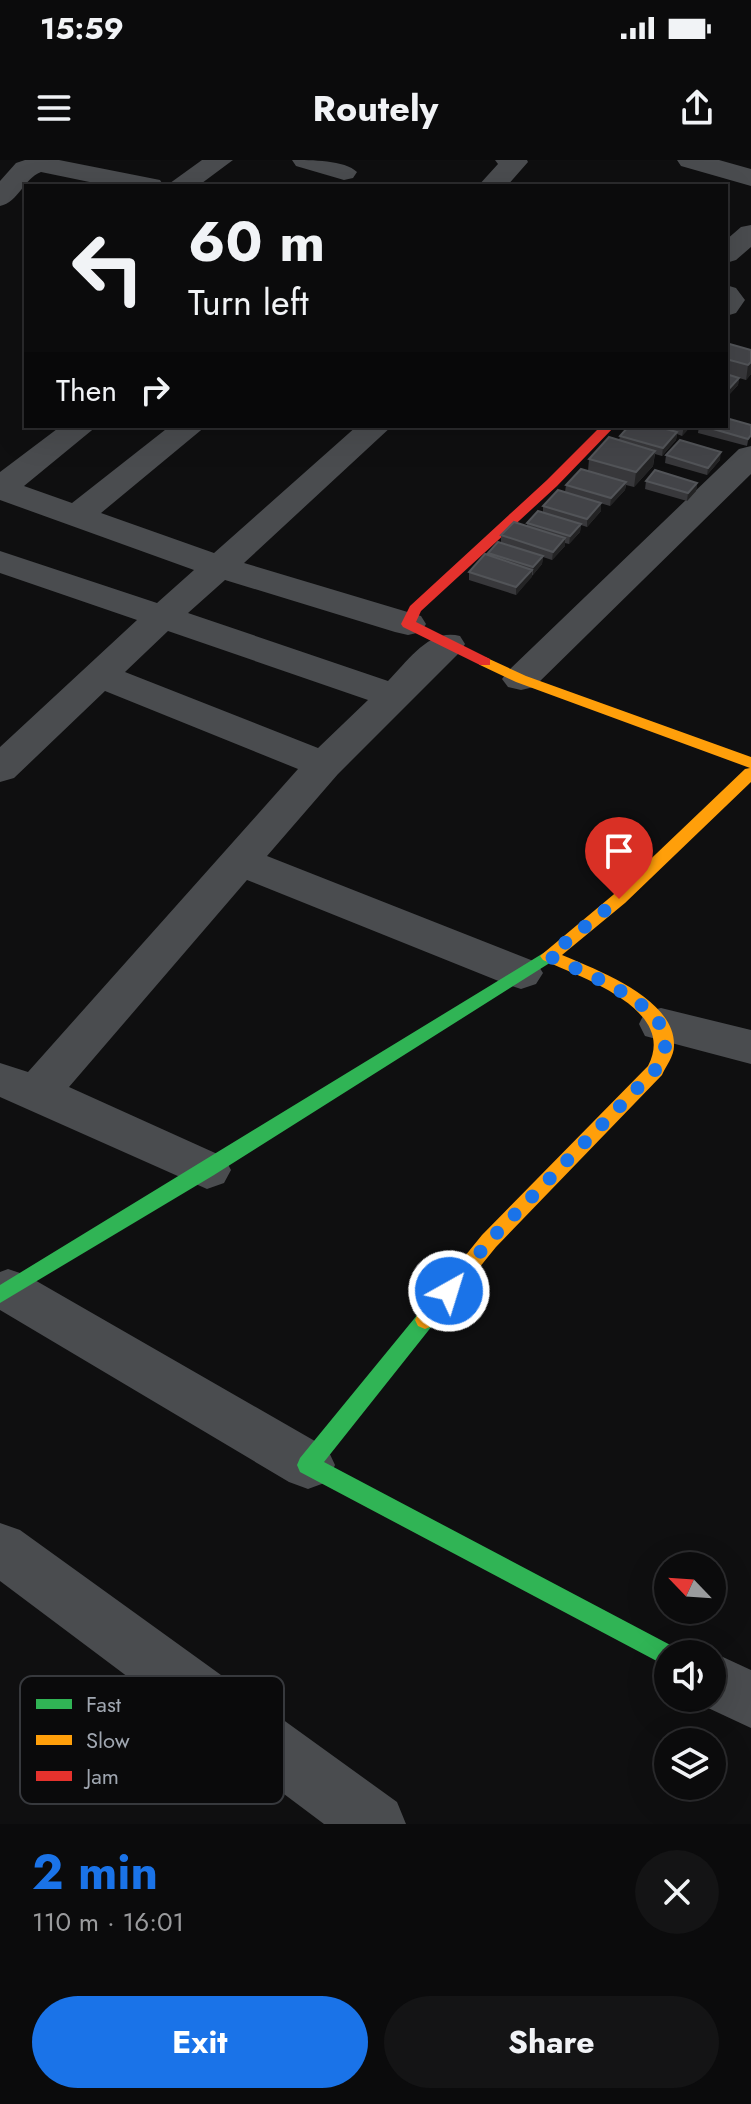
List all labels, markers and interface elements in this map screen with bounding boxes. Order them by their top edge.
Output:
text: 15:59 [40,7,124,50]
text: Routely [313,82,438,134]
icon: menu [32,86,76,130]
icon: share [675,86,719,130]
text: 60 m [188,201,325,282]
icon: left [56,216,160,320]
text: Turn left [188,276,309,328]
icon: right [133,368,177,412]
text: Then [56,369,117,412]
pin [585,817,653,899]
icon: arrive [597,829,641,873]
position arrow [407,1249,491,1333]
north arrow [654,1552,726,1624]
map controls [654,1552,726,1800]
button: sound [654,1640,726,1712]
legend [20,1676,284,1804]
text: Fast [86,1688,122,1720]
text: Slow [86,1724,130,1756]
button: layers [654,1728,726,1800]
text: Jam [83,1760,119,1792]
text: 2 min [32,1838,158,1907]
button: close [635,1850,719,1934]
text: 110 m · 16:01 [32,1903,184,1941]
button: Exit [32,1996,368,2088]
button: Share [384,1996,719,2088]

